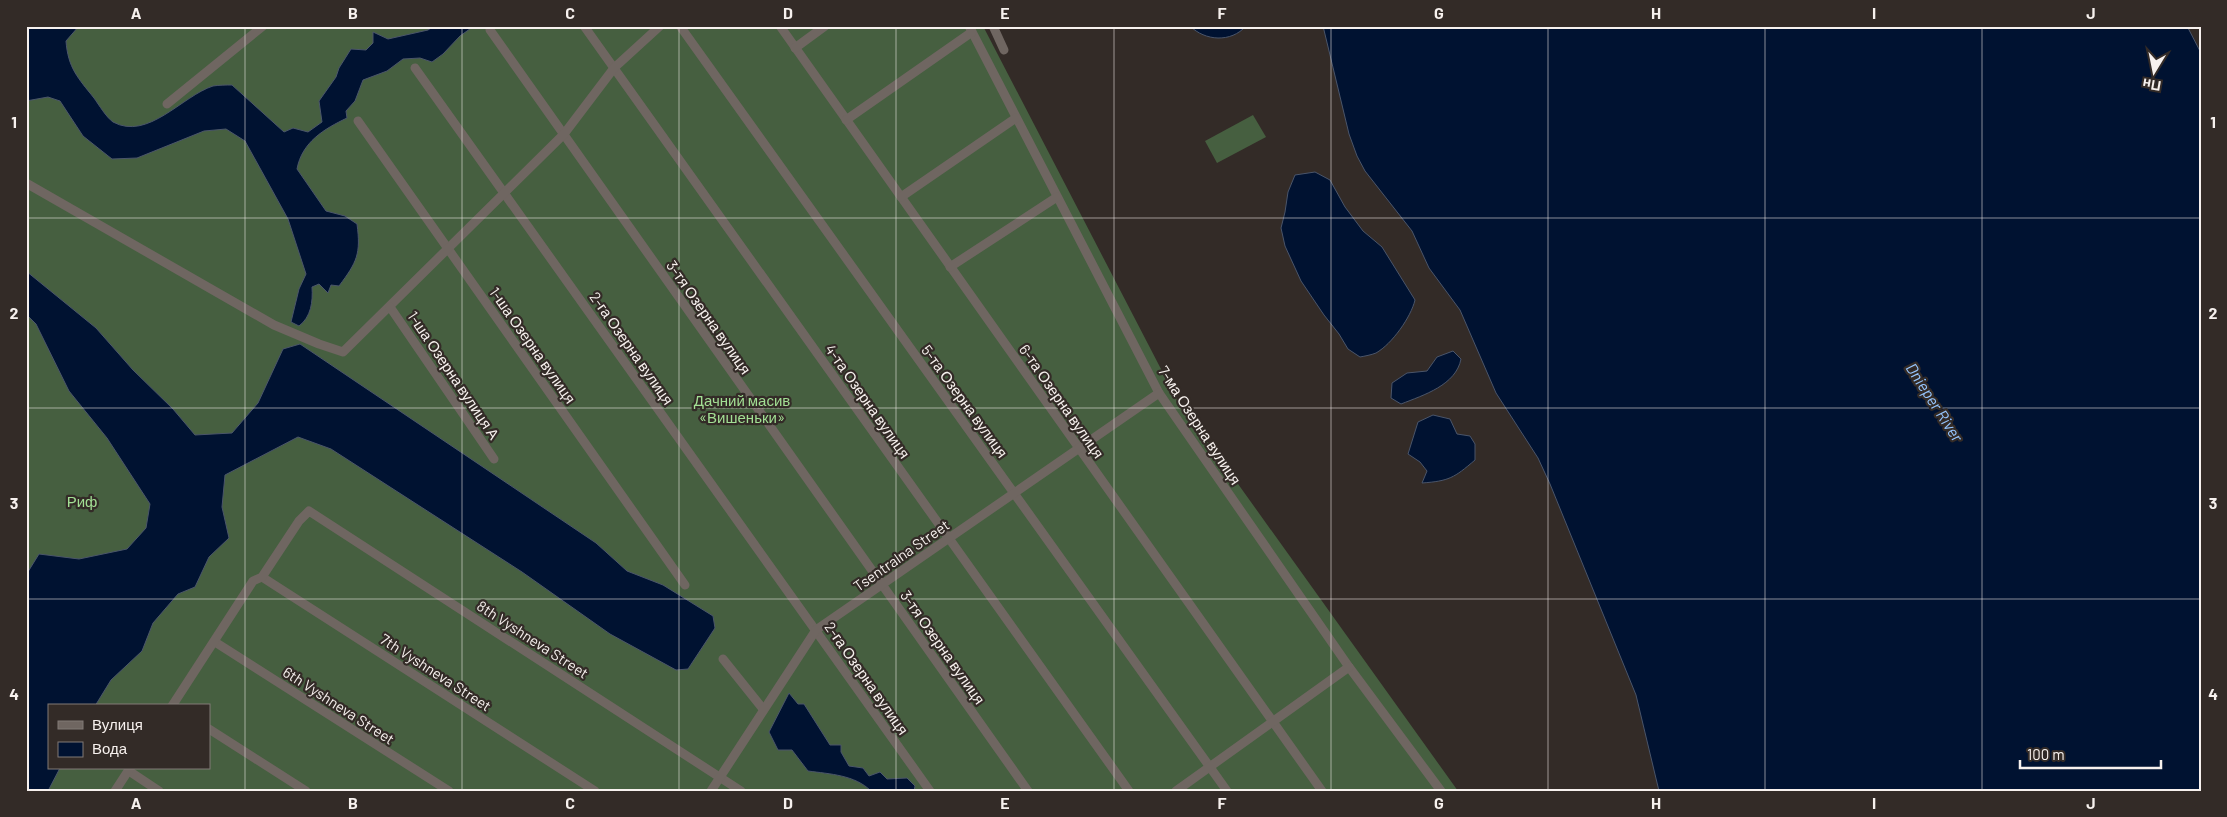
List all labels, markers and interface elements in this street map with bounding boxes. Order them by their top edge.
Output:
text: A [131,3,142,22]
text: B [348,3,358,22]
text: C [565,3,575,22]
text: D [783,3,793,22]
text: E [1000,3,1010,22]
text: F [1218,3,1227,22]
text: G [1434,3,1444,22]
text: H [1651,3,1661,22]
text: I [1872,3,1876,22]
text: J [2086,3,2096,22]
north arrow [2130,48,2180,98]
text: Пн [2141,75,2162,95]
text: 1 [11,112,17,131]
text: 1 [2210,112,2216,131]
street label: 3-тя Озерна вулиця [663,257,755,377]
street label: 1-ша Озерна вулиця [486,283,580,407]
street label: 2-га Озерна вулиця [586,288,678,408]
text: 2 [10,303,19,322]
text: 2 [2209,303,2218,322]
street label: 1-ша Озерна вулиця А [404,307,504,443]
street label: 4-та Озерна вулиця [822,340,914,462]
street label: 5-та Озерна вулиця [918,341,1012,461]
street label: 6-та Озерна вулиця [1016,341,1108,461]
water label: Dnieper River [1902,359,1968,446]
street label: 7-ма Озерна вулиця [1155,362,1245,488]
park label: Дачний масив «Вишеньки» [694,391,790,426]
park label: Риф [67,492,97,510]
text: 3 [10,493,18,512]
text: 3 [2209,493,2217,512]
street label: Tsentralna Street [850,515,952,595]
street label: 3-тя Озерна вулиця [897,587,989,707]
street label: 8th Vyshneva Street [474,596,592,682]
street label: 2-га Озерна вулиця [821,618,913,738]
street label: 7th Vyshneva Street [377,629,495,715]
street label: 6th Vyshneva Street [280,662,398,748]
text: 4 [9,684,19,703]
text: 4 [2208,684,2218,703]
legend [48,704,210,770]
text: Вулиця [92,715,143,733]
scale bar [2020,737,2161,769]
text: Вода [92,739,128,757]
text: 100 m [2027,745,2065,763]
text: A [131,793,142,812]
text: B [348,793,358,812]
text: C [565,793,575,812]
text: D [783,793,793,812]
text: E [1000,793,1010,812]
text: F [1218,793,1227,812]
text: G [1434,793,1444,812]
text: H [1651,793,1661,812]
text: I [1872,793,1876,812]
text: J [2086,793,2096,812]

